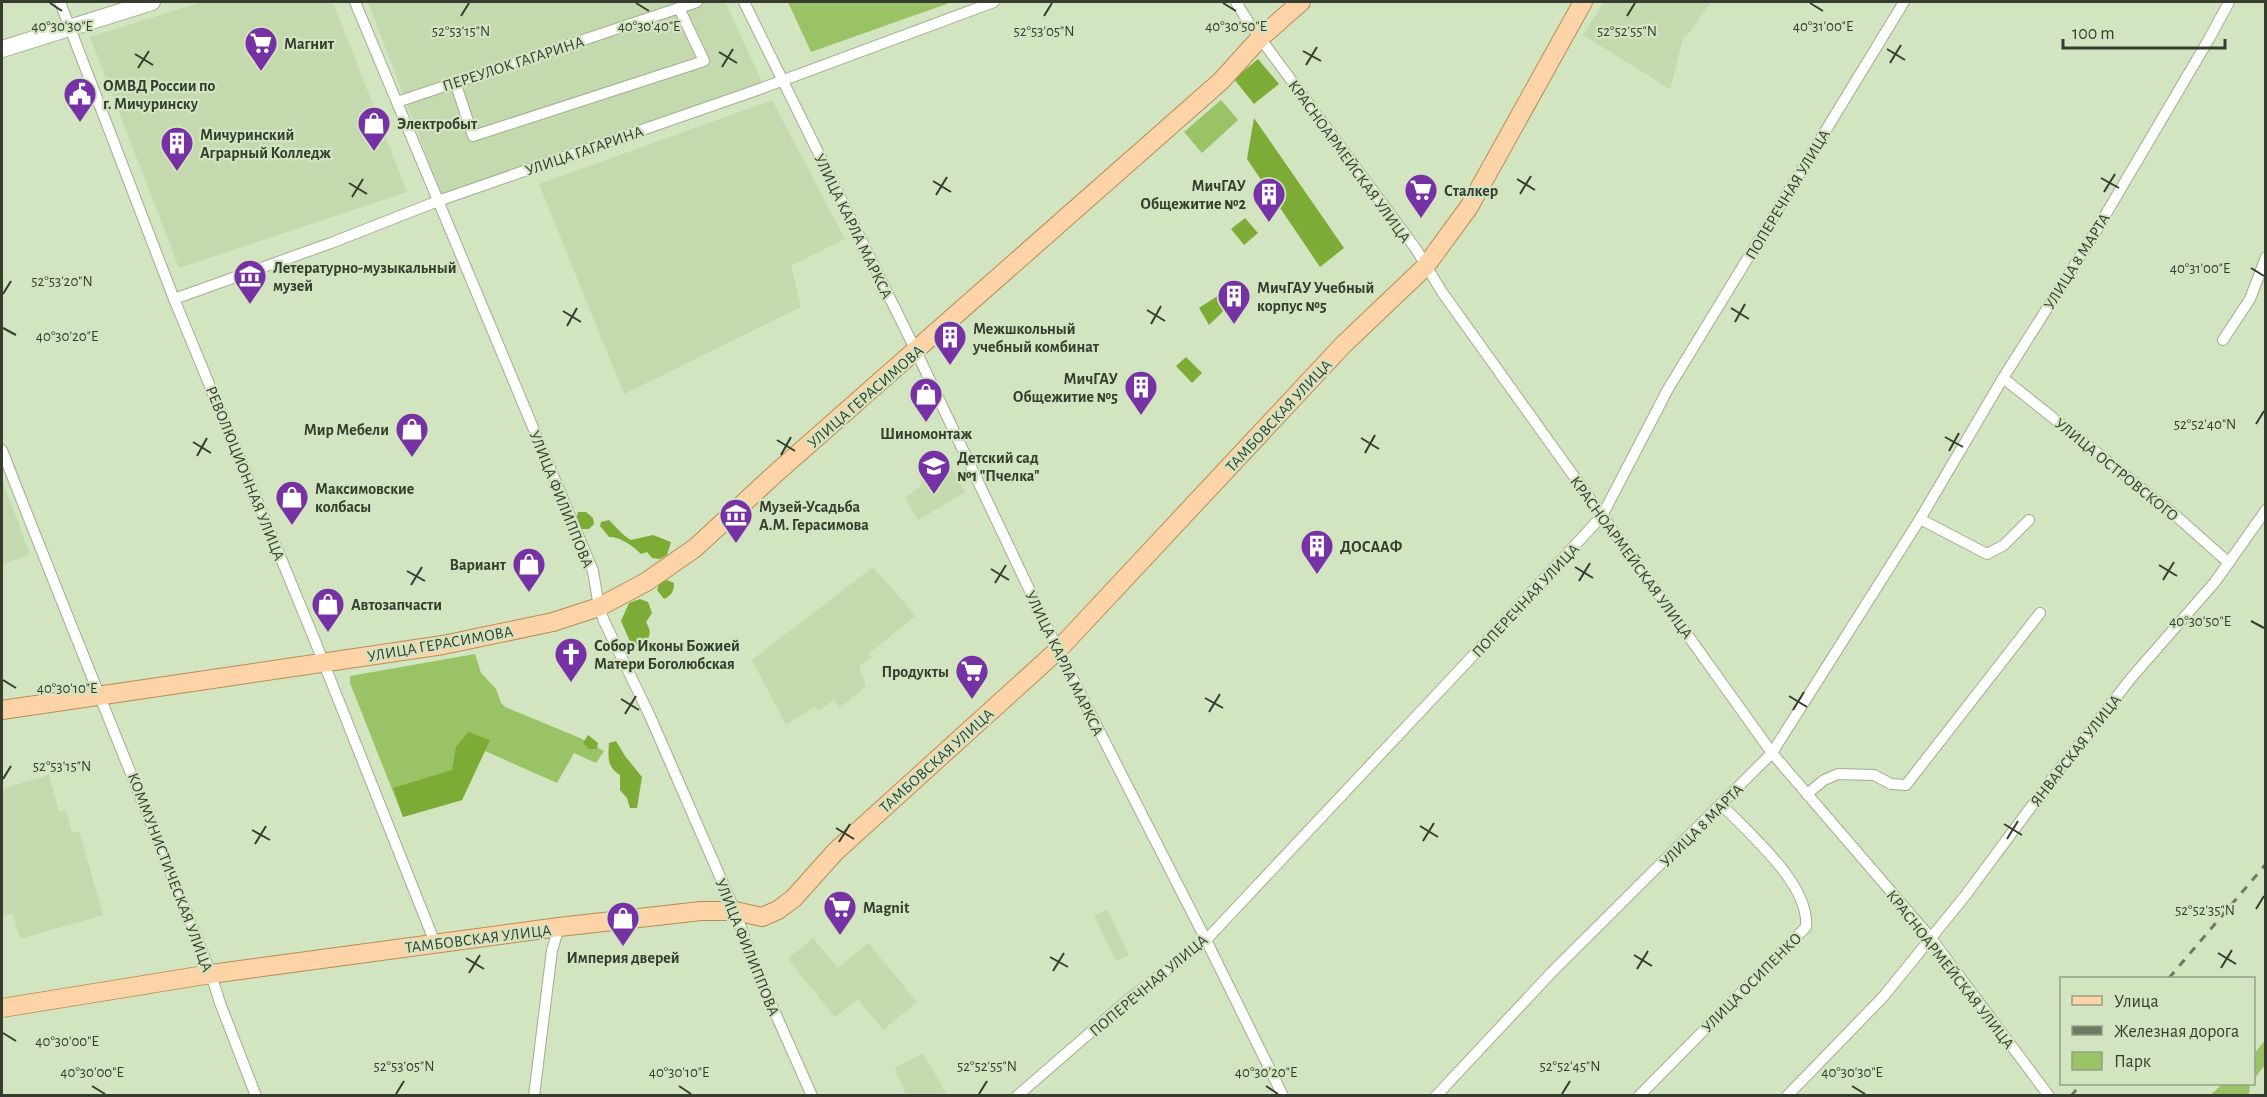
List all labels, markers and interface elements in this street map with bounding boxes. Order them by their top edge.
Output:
scale bar [2063,12,2225,50]
text: 40°30'30"E [31,19,93,34]
text: 40°30'40"E [618,19,680,34]
text: 40°30'50"E [1205,19,1267,34]
text: 40°31'00"E [1793,19,1853,34]
text: 52°53'15"N [432,24,490,39]
text: 52°53'05"N [1013,24,1075,39]
text: 52°52'55"N [1597,24,1657,39]
supermarket icon: Магнит [243,25,279,72]
text: 100 m [2072,25,2115,43]
street label: ПЕРЕУЛОК ГАГАРИНА [441,33,587,94]
place label: Магнит [284,36,335,52]
public building icon: ОМВД России по г. Мичуринску [62,76,98,123]
street label: КРАСНОАРМЕЙСКАЯ УЛИЦА [1285,77,1415,246]
place label: ОМВД России по г. Мичуринску [103,78,216,113]
shop icon: Электробыт [356,105,392,152]
place label: Электробыт [397,116,478,132]
street label: УЛИЦА ГАГАРИНА [523,123,646,179]
building icon: Мичуринский Аграрный Колледж [159,125,195,172]
street label: ПОПЕРЕЧНАЯ УЛИЦА [1743,126,1833,262]
place label: Мичуринский Аграрный Колледж [200,127,332,161]
street label: УЛИЦА КАРЛА МАРКСА [811,151,895,302]
supermarket icon: Сталкер [1403,172,1439,219]
building icon: МичГАУ Общежитие №2 [1251,176,1287,223]
place label: МичГАУ Общежитие №2 [1140,178,1247,212]
place label: Сталкер [1444,183,1498,199]
street label: УЛИЦА 8 МАРТА [2041,210,2113,312]
museum icon: Летературно-музыкальный музей [232,258,268,305]
place label: Летературно-музыкальный музей [273,260,457,295]
text: 40°31'00"E [2170,261,2230,276]
text: 52°53'20"N [31,274,93,289]
building icon: МичГАУ Учебный корпус №5 [1216,278,1252,325]
place label: МичГАУ Учебный корпус №5 [1257,280,1374,315]
building icon: Межшкольный учебный комбинат [932,319,968,366]
place label: Межшкольный учебный комбинат [972,321,1100,356]
text: 40°30'20"E [36,329,98,344]
street label: УЛИЦА ГЕРАСИМОВА [805,342,927,451]
street label: ТАМБОВСКАЯ УЛИЦА [1223,356,1335,475]
building icon: МичГАУ Общежитие №5 [1123,369,1159,416]
place label: МичГАУ Общежитие №5 [1013,371,1119,405]
shop icon: Шиномонтаж [908,376,944,423]
street label: РЕВОЛЮЦИОННАЯ УЛИЦА [203,384,288,563]
shop icon: Мир Мебели [394,411,430,458]
street label: УЛИЦА ОСТРОВСКОГО [2052,415,2181,524]
text: 52°52'40"N [2174,417,2236,432]
place label: Мир Мебели [304,422,389,438]
place label: Шиномонтаж [880,426,973,442]
street label: УЛИЦА ФИЛИППОВА [526,428,596,571]
school or university icon: Детский сад №1 "Пчелка" [916,448,952,495]
place label: Детский сад №1 "Пчелка" [957,450,1040,484]
street label: КРАСНОАРМЕЙСКАЯ УЛИЦА [1567,473,1697,642]
shop icon: Максимовские колбасы [274,479,310,526]
place label: Максимовские колбасы [315,481,414,515]
museum icon: Музей-Усадьба А.М. Герасимова [718,497,754,544]
place label: Музей-Усадьба А.М. Герасимова [759,499,869,533]
building icon: ДОСААФ [1299,528,1335,575]
place label: ДОСААФ [1340,539,1403,555]
street label: ПОПЕРЕЧНАЯ УЛИЦА [1469,540,1583,661]
shop icon: Вариант [511,546,547,593]
place label: Вариант [449,557,507,573]
shop icon: Автозапчасти [310,586,346,633]
street label: УЛИЦА КАРЛА МАРКСА [1022,588,1106,739]
place label: Автозапчасти [351,597,442,613]
text: 40°30'50"E [2169,614,2231,629]
street label: УЛИЦА ГЕРАСИМОВА [366,623,515,665]
church icon: Собор Иконы Божией Матери Боголюбская [553,636,589,683]
place label: Собор Иконы Божией Матери Боголюбская [594,638,740,672]
supermarket icon: Продукты [954,653,990,700]
place label: Продукты [881,664,949,681]
text: 40°30'10"E [37,681,97,696]
street label: ЯНВАРСКАЯ УЛИЦА [2027,691,2125,809]
street label: ТАМБОВСКАЯ УЛИЦА [877,705,997,816]
text: 52°53'15"N [33,759,91,774]
street label: КОММУНИСТИЧЕСКАЯ УЛИЦА [125,771,216,975]
street label: УЛИЦА 8 МАРТА [1657,781,1747,870]
street label: УЛИЦА ФИЛИППОВА [712,876,782,1019]
street label: КРАСНОАРМЕЙСКАЯ УЛИЦА [1883,887,2018,1052]
supermarket icon: Magnit [822,889,858,936]
shop icon: Империя дверей [605,900,641,947]
place label: Magnit [863,900,910,916]
text: 52°52'35"N [2175,903,2235,918]
street label: ТАМБОВСКАЯ УЛИЦА [404,922,553,956]
street label: УЛИЦА ОСИПЕНКО [1699,930,1805,1036]
street label: ПОПЕРЕЧНАЯ УЛИЦА [1087,931,1211,1040]
place label: Империя дверей [566,950,680,966]
legend [2060,977,2255,1085]
text: Улица [2114,993,2159,1011]
text: Железная дорога [2114,1023,2239,1041]
text: 40°30'00"E [35,1034,99,1049]
text: Парк [2114,1053,2152,1071]
text: 52°53'05"N [373,1059,435,1074]
text: 52°52'55"N [957,1059,1017,1074]
text: 52°52'45"N [1539,1059,1601,1074]
text: 40°30'00"E [60,1065,124,1080]
text: 40°30'10"E [649,1065,709,1080]
text: 40°30'20"E [1235,1065,1297,1080]
text: 40°30'30"E [1821,1065,1883,1080]

